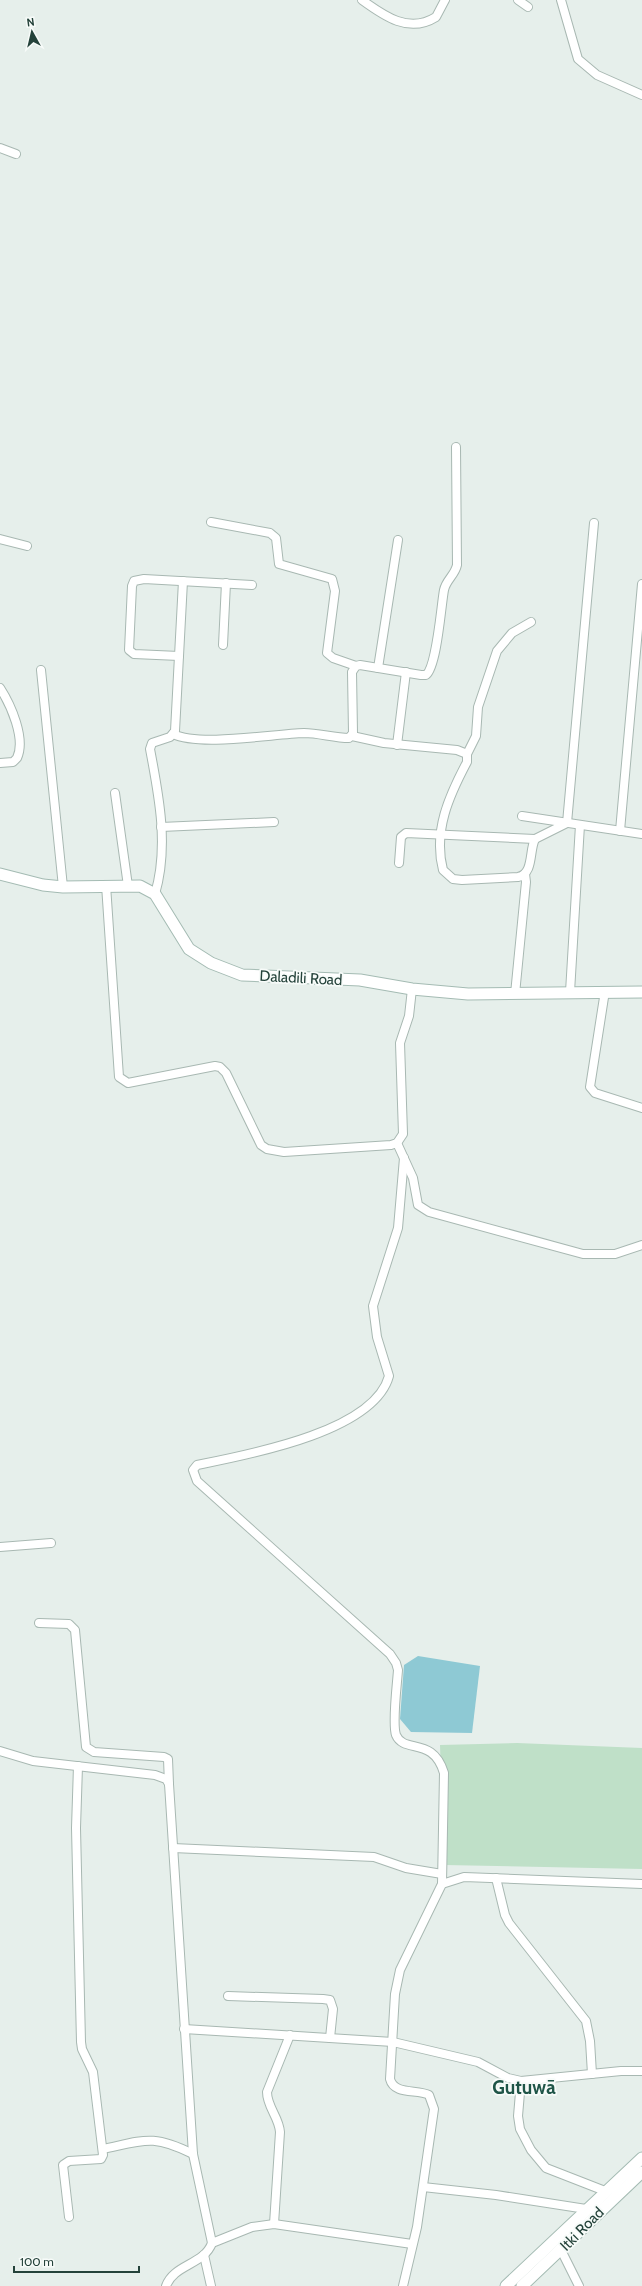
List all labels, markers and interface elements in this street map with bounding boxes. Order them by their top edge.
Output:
north arrow [12,12,52,52]
text: N [26,15,35,30]
street label: Daladili Road [259,967,343,989]
district label: Gutuwā [492,2076,556,2099]
street label: Itki Road [556,2203,608,2255]
scale bar [14,2248,139,2274]
text: 100 m [20,2254,54,2269]

